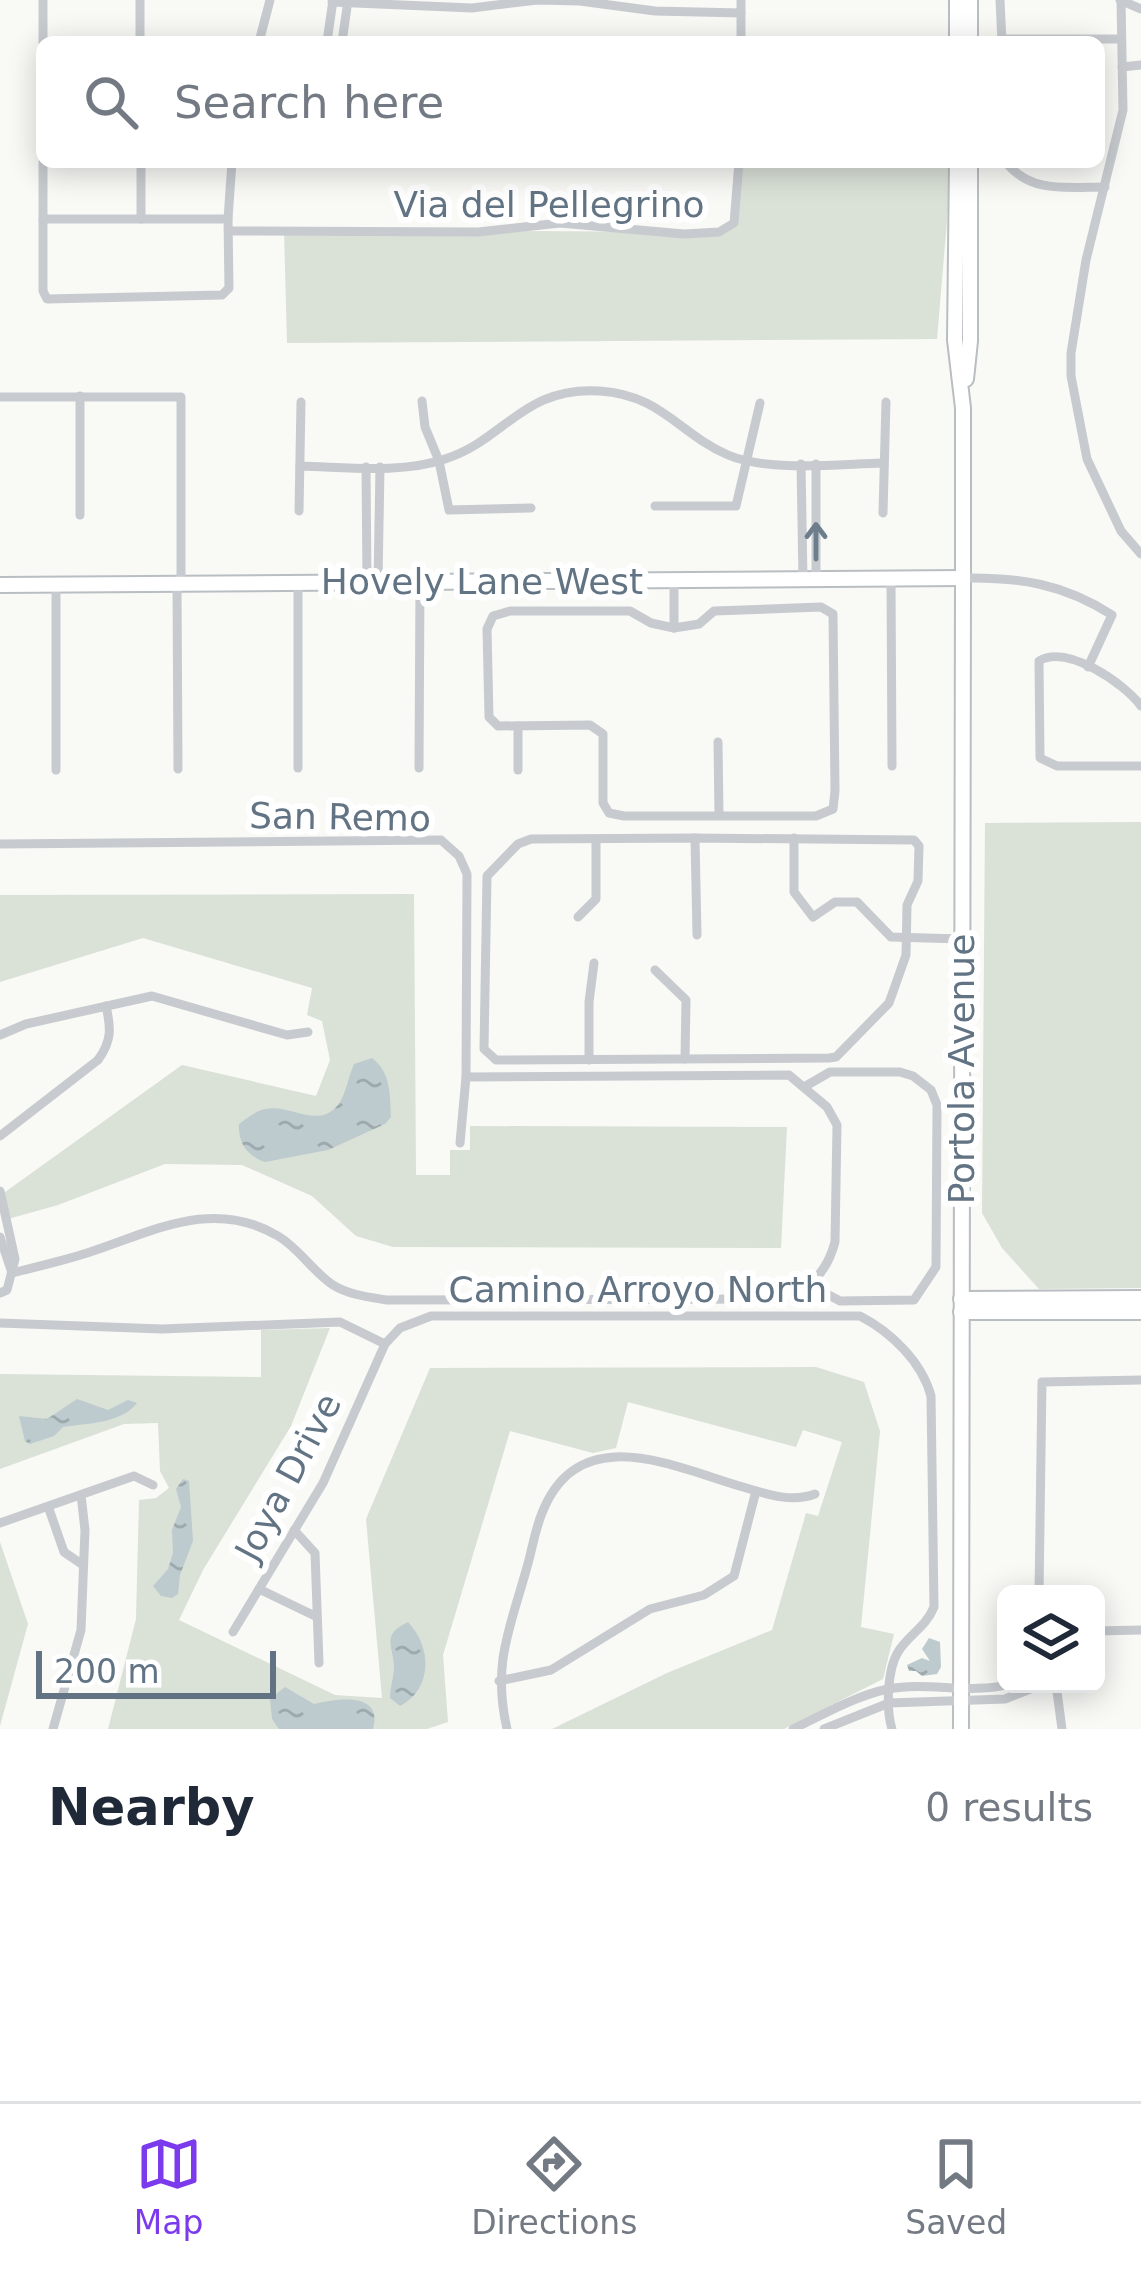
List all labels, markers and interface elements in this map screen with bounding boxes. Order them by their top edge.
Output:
search box [36,36,1105,168]
icon: search [78,69,144,135]
text: Search here [174,76,444,129]
street label: Via del Pellegrino [393,184,705,225]
one-way arrow [805,522,827,561]
street label: Hovely Lane West [321,561,643,602]
street label: San Remo [249,795,431,839]
street label: Portola Avenue [941,934,982,1204]
street label: Camino Arroyo North [449,1269,827,1310]
street label: Joya Drive [226,1386,349,1569]
map controls [997,1585,1105,1693]
button: layers [997,1585,1105,1693]
scale bar [36,1645,276,1698]
text: 200 m [54,1652,160,1691]
text: Nearby [48,1778,255,1837]
text: 0 results [925,1785,1093,1830]
tab: Map [134,2131,204,2242]
tab: Directions [471,2131,637,2242]
tab: Saved [905,2131,1007,2242]

